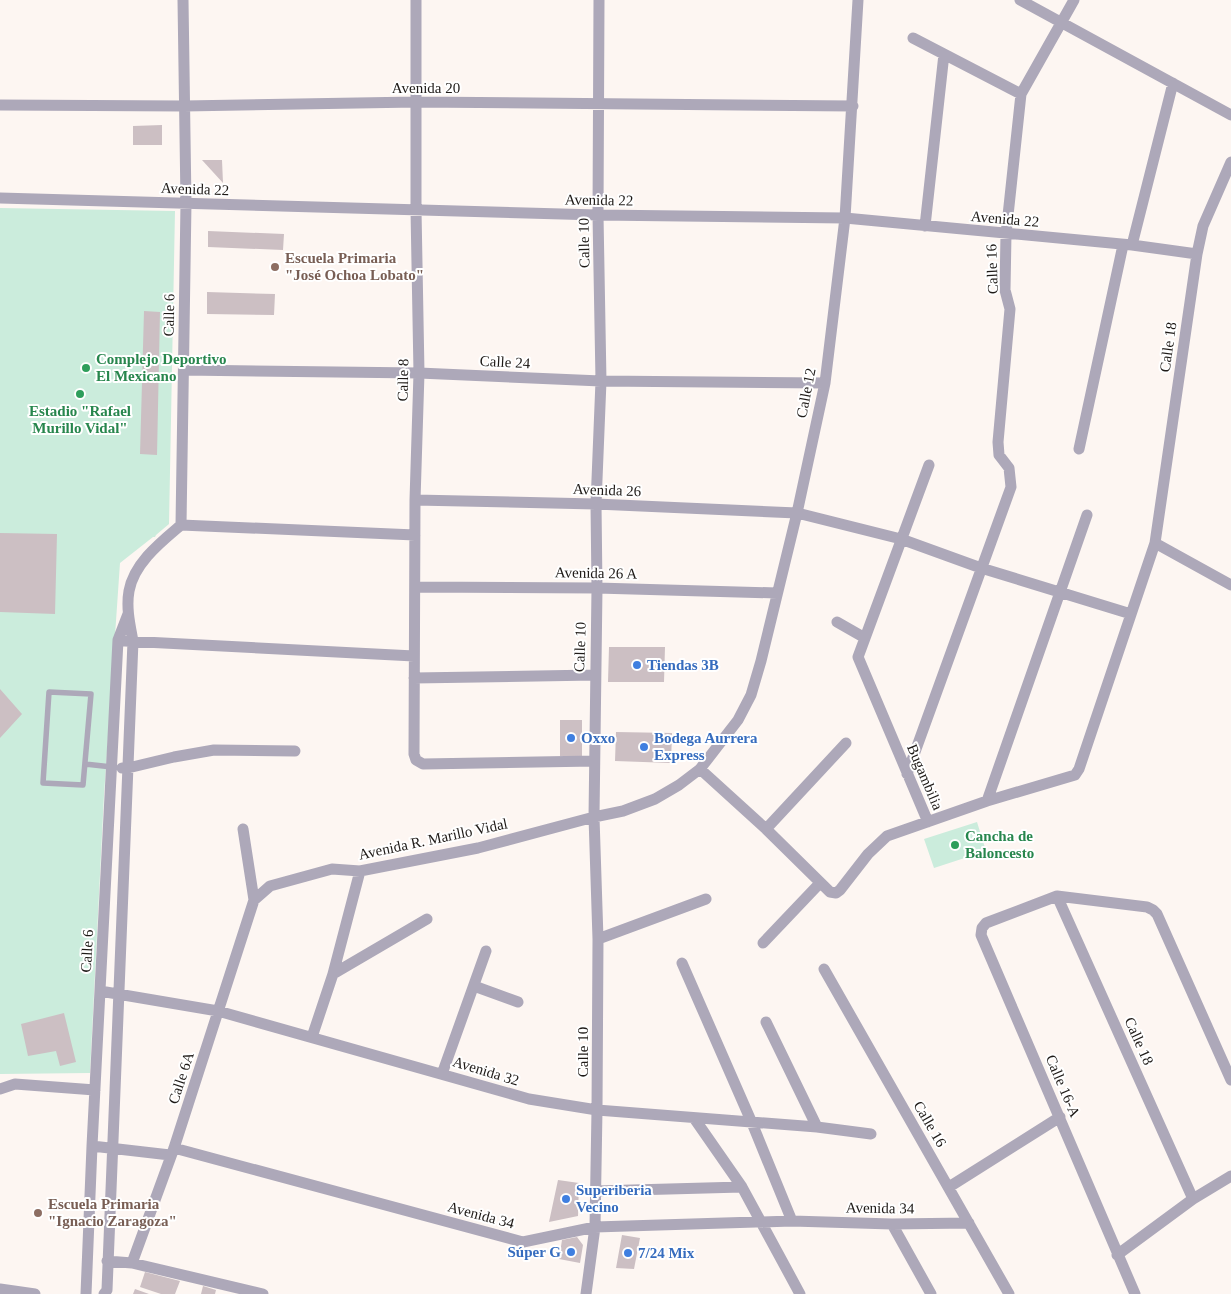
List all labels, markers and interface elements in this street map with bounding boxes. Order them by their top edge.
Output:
street label: Avenida 20 [392,80,460,96]
street label: Avenida 22 [161,180,229,198]
street label: Avenida 22 [565,191,633,209]
street label: Avenida 22 [970,208,1040,230]
street label: Calle 10 [576,218,592,268]
street label: Calle 16 [983,243,1001,294]
place label: Escuela Primaria "José Ochoa Lobato" [285,250,424,283]
marker: Escuela Primaria "José Ochoa Lobato" [269,261,281,273]
street label: Calle 6 [161,293,177,337]
street label: Calle 18 [1157,321,1179,373]
place label: Complejo Deportivo El Mexicano [96,351,226,384]
street label: Calle 24 [479,353,531,371]
street label: Calle 8 [395,358,411,402]
marker: Complejo Deportivo El Mexicano [80,362,92,374]
street label: Calle 12 [793,367,819,419]
marker: Estadio "Rafael Murillo Vidal" [74,388,86,400]
place label: Estadio "Rafael Murillo Vidal" [29,403,131,436]
street label: Avenida 26 [573,481,642,499]
street label: Avenida 26 A [555,564,637,582]
street label: Calle 10 [571,622,589,672]
place label: Tiendas 3B [647,657,719,673]
marker: Tiendas 3B [631,659,643,671]
place label: Oxxo [581,730,615,746]
place label: Bodega Aurrera Express [654,730,758,763]
marker: Oxxo [565,732,577,744]
marker: Bodega Aurrera Express [638,741,650,753]
street label: Bugambilia [904,742,946,813]
street label: Avenida R. Marillo Vidal [357,815,509,863]
place label: Cancha de Baloncesto [965,828,1034,861]
marker: Cancha de Baloncesto [949,839,961,851]
street label: Calle 6 [78,929,96,973]
street label: Calle 18 [1121,1015,1157,1067]
street label: Calle 10 [575,1027,591,1077]
street label: Calle 6A [165,1050,197,1106]
street label: Calle 16-A [1043,1052,1083,1120]
street label: Avenida 32 [451,1053,521,1089]
street label: Calle 16 [910,1098,950,1150]
place label: Superiberia Vecino [576,1182,652,1215]
marker: Superiberia Vecino [560,1193,572,1205]
place label: Escuela Primaria "Ignacio Zaragoza" [48,1196,177,1229]
street label: Avenida 34 [446,1198,517,1232]
street label: Avenida 34 [846,1199,915,1217]
marker: Escuela Primaria "Ignacio Zaragoza" [32,1207,44,1219]
place label: Súper G [508,1244,561,1260]
place label: 7/24 Mix [638,1245,695,1261]
marker: Súper G [565,1246,577,1258]
marker: 7/24 Mix [622,1247,634,1259]

